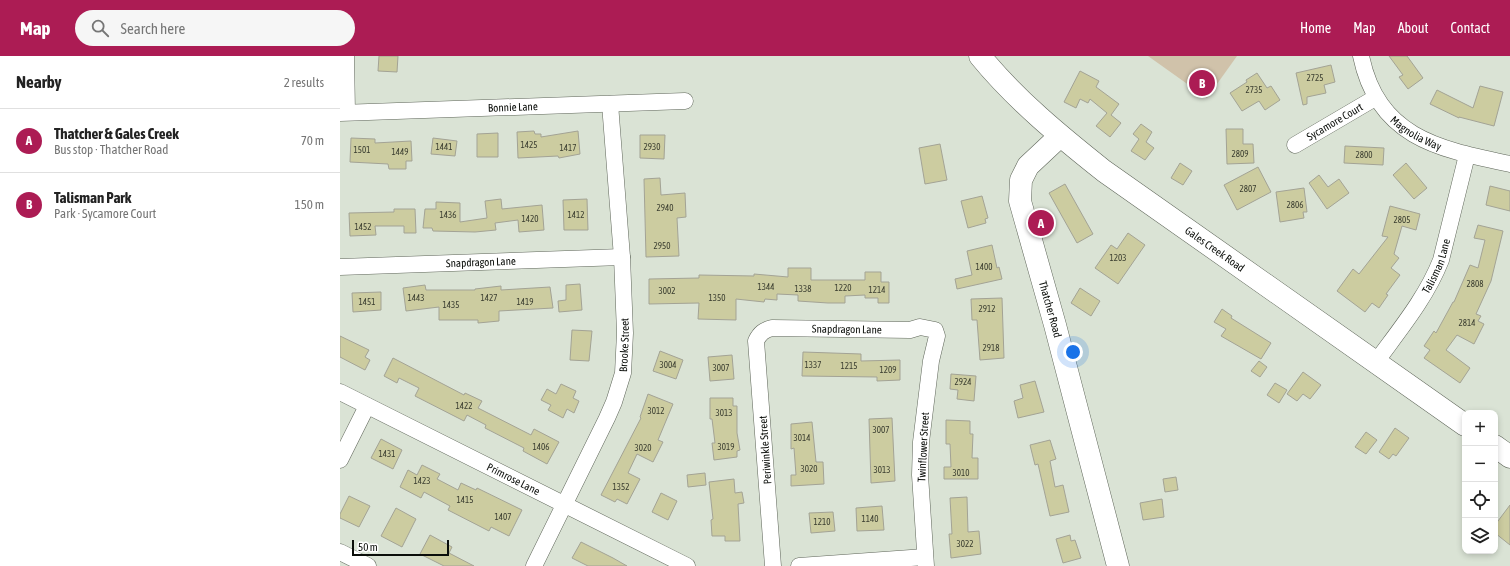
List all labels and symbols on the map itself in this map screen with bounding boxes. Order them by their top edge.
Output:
pin: B [1189,68,1215,98]
house number: 2725 [1307,73,1323,83]
house number: 2735 [1246,85,1262,95]
street label: Bonnie Lane [488,100,538,114]
street label: Sycamore Court [1305,101,1365,143]
street label: Magnolia Way [1388,114,1444,152]
house number: 1425 [521,140,537,150]
house number: 1441 [436,142,452,152]
house number: 2930 [644,142,660,152]
house number: 1417 [560,143,576,153]
house number: 1501 [354,145,370,155]
house number: 1449 [392,147,408,157]
house number: 2809 [1232,149,1248,159]
house number: 2800 [1356,150,1372,160]
house number: 2807 [1240,184,1256,194]
house number: 2806 [1287,200,1303,210]
house number: 2940 [657,203,673,213]
pin: A [1028,208,1054,238]
house number: 1436 [440,210,456,220]
house number: 1412 [568,210,584,220]
house number: 1420 [522,214,538,224]
house number: 2805 [1394,215,1410,225]
house number: 1452 [355,222,371,232]
street label: Gales Creek Road [1183,224,1247,274]
street label: Talisman Lane [1420,237,1452,296]
house number: 2950 [654,241,670,251]
house number: 1203 [1110,253,1126,263]
street label: Snapdragon Lane [446,255,516,269]
house number: 1400 [976,262,992,272]
house number: 2808 [1467,279,1483,289]
street label: Thatcher Road [1037,280,1064,339]
house number: 1344 [758,282,774,292]
house number: 1220 [835,283,851,293]
house number: 1338 [795,284,811,294]
house number: 1214 [869,285,885,295]
house number: 3002 [659,286,675,296]
house number: 1443 [408,293,424,303]
house number: 1427 [481,293,497,303]
house number: 1350 [709,293,725,303]
house number: 1451 [359,297,375,307]
house number: 1419 [517,297,533,307]
house number: 1435 [443,300,459,310]
house number: 2912 [979,304,995,314]
street label: Brooke Street [617,318,631,372]
house number: 2814 [1459,318,1475,328]
street label: Snapdragon Lane [812,323,882,336]
your location [1063,342,1083,362]
house number: 2918 [983,343,999,353]
house number: 3004 [660,360,676,370]
house number: 1337 [805,360,821,370]
house number: 1215 [841,361,857,371]
house number: 3007 [713,363,729,373]
house number: 1209 [880,365,896,375]
house number: 2924 [955,377,971,387]
house number: 1422 [456,401,472,411]
house number: 3012 [648,406,664,416]
house number: 3013 [716,408,732,418]
street label: Twinflower Street [915,412,931,482]
street label: Periwinkle Street [757,415,773,485]
house number: 3007 [873,425,889,435]
house number: 3014 [794,433,810,443]
house number: 1406 [533,442,549,452]
house number: 3019 [718,442,734,452]
house number: 3020 [635,443,651,453]
house number: 1431 [379,449,395,459]
street label: Primrose Lane [485,461,542,497]
house number: 3020 [801,464,817,474]
house number: 3013 [874,465,890,475]
house number: 3010 [953,468,969,478]
house number: 1423 [414,476,430,486]
house number: 1352 [613,482,629,492]
house number: 1415 [457,495,473,505]
house number: 1407 [495,512,511,522]
house number: 1140 [862,514,878,524]
house number: 1210 [814,517,830,527]
scale bar [352,538,449,557]
house number: 3022 [957,539,973,549]

